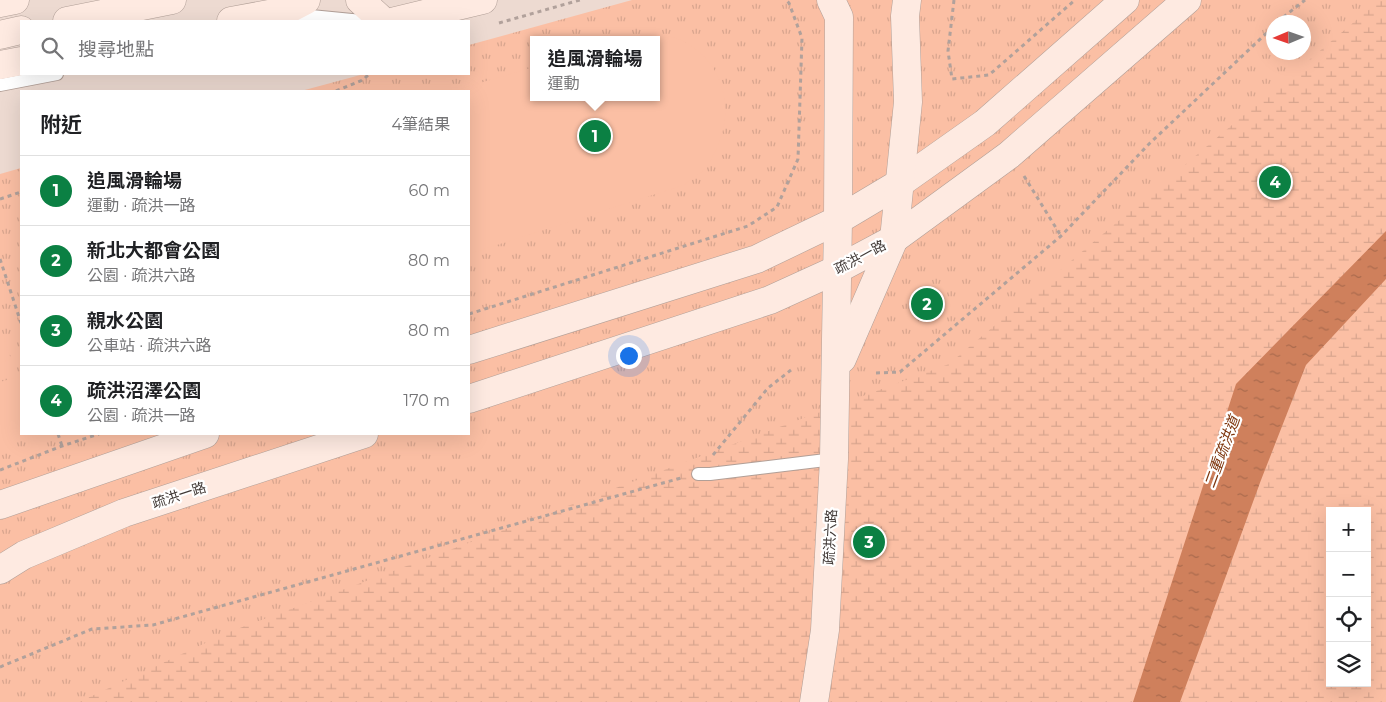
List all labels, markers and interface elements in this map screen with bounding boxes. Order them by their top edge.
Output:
north arrow [1266,15,1311,60]
search box [20,20,470,75]
icon: search [38,34,66,62]
popup [530,36,660,101]
text: 搜尋地點 [78,38,154,61]
text: 追風滑輪場 [547,47,643,70]
text: 運動 [547,74,580,93]
text: 附近 [40,112,82,137]
text: 4筆結果 [391,115,450,134]
pin: 1 [579,117,611,155]
pin: 4 [1259,163,1291,201]
text: 追風滑輪場 [87,169,182,192]
text: 1 [53,181,59,200]
text: 60 m [408,181,450,200]
text: 運動 · 疏洪一路 [87,196,195,215]
street label: 疏洪一路 [831,236,889,278]
text: 新北大都會公園 [87,239,220,262]
text: 2 [51,251,61,270]
text: 80 m [408,251,450,270]
text: 公園 · 疏洪六路 [87,266,195,285]
pin: 2 [911,285,943,323]
text: 親水公園 [87,309,163,332]
text: 3 [51,321,61,340]
text: 80 m [408,321,450,340]
text: 公車站 · 疏洪六路 [87,336,211,355]
your location [616,343,642,369]
text: 疏洪沼澤公園 [87,379,201,402]
text: 4 [50,391,62,410]
text: 170 m [403,391,450,410]
text: 公園 · 疏洪一路 [87,406,195,425]
water label: 二重疏洪道 [1200,411,1244,490]
street label: 疏洪一路 [150,478,208,512]
map controls [1326,507,1371,687]
button: + [1326,507,1371,552]
street label: 疏洪六路 [820,509,840,565]
pin: 3 [853,523,885,561]
button: − [1326,552,1371,597]
button: locate [1326,597,1371,642]
button: layers [1326,642,1371,687]

